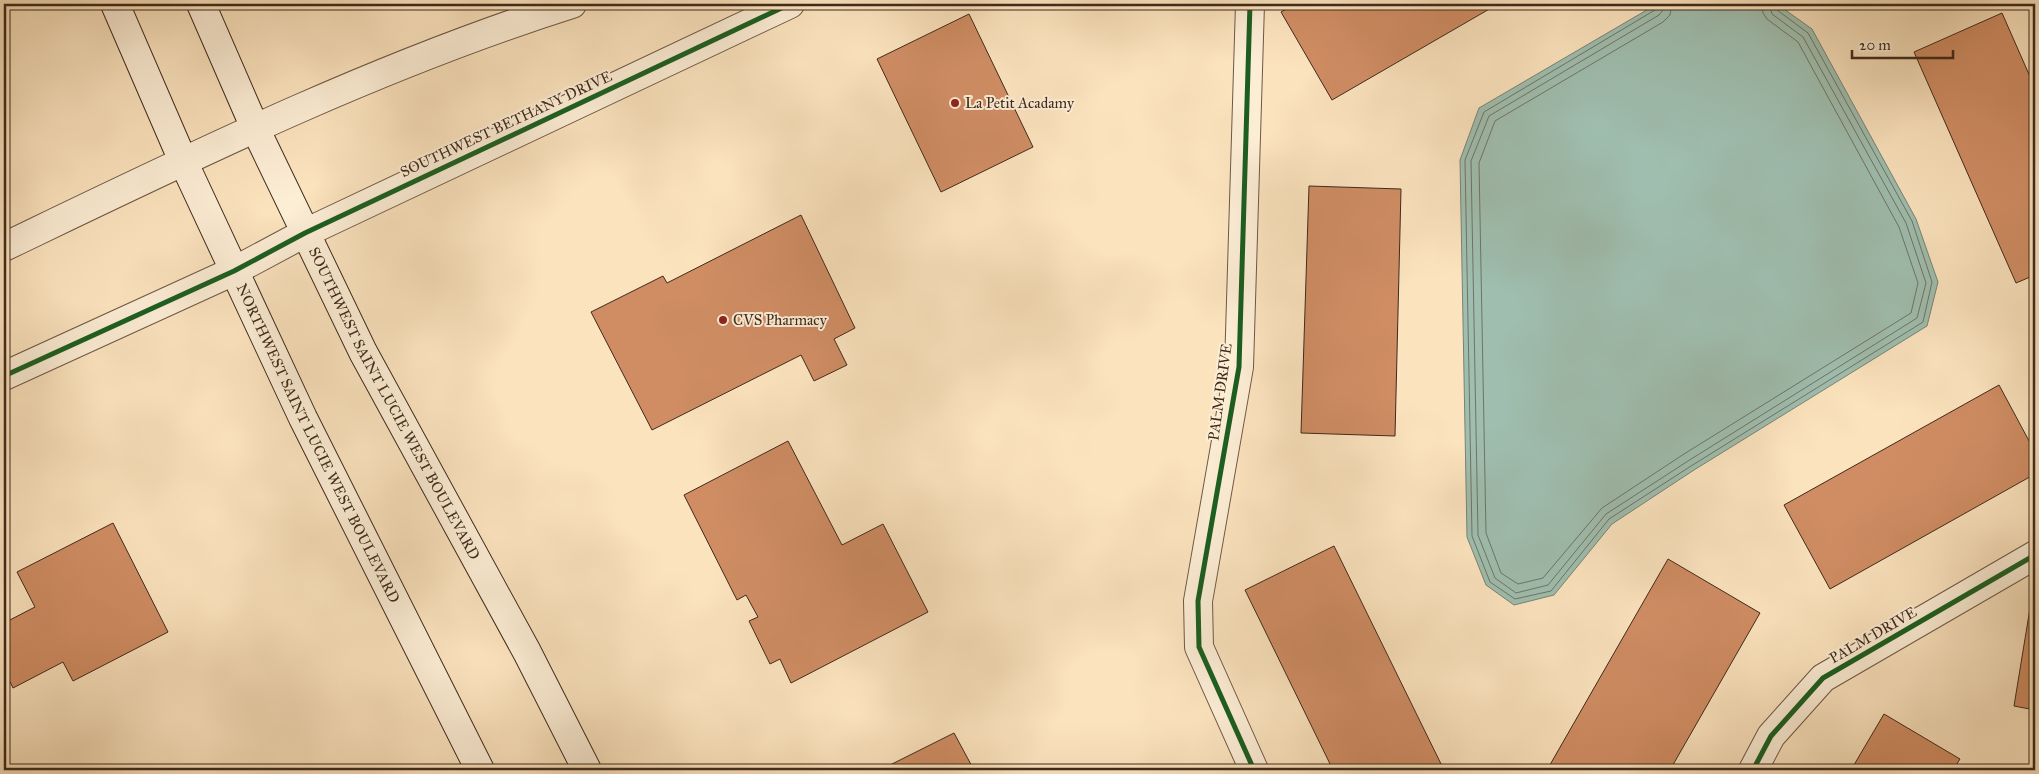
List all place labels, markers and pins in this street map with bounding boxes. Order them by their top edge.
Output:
place label: La Petit Acadamy [965,94,1075,112]
marker: La Petit Acadamy [949,97,961,109]
place label: CVS Pharmacy [733,311,828,329]
marker: CVS Pharmacy [717,314,729,326]

